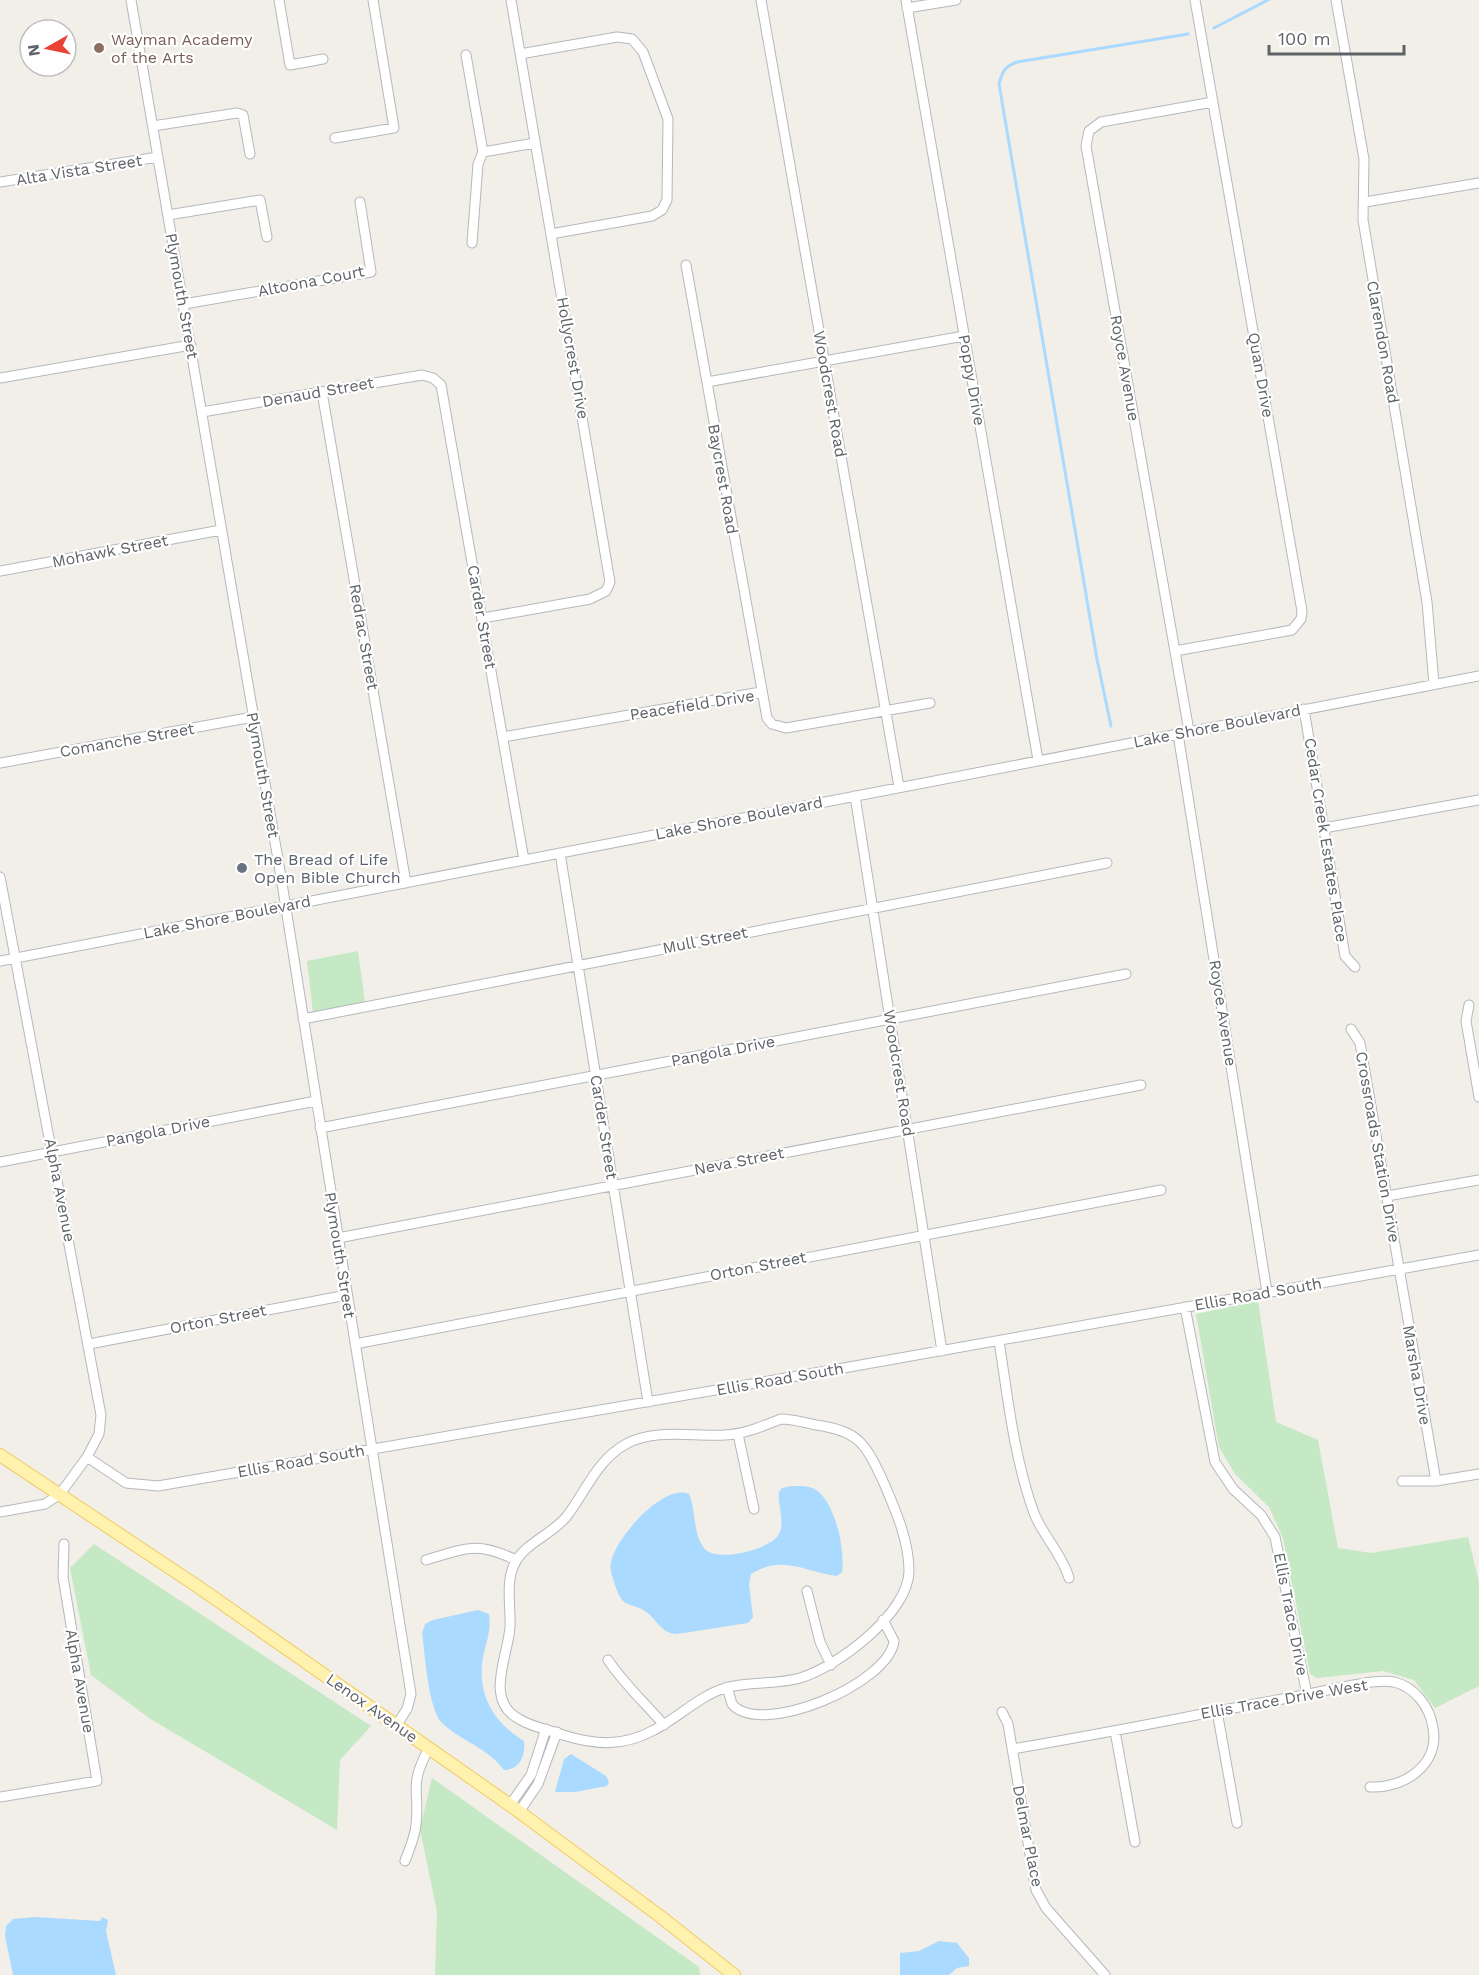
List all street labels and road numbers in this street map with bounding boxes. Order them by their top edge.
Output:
street label: Alta Vista Street [15,151,144,189]
street label: Plymouth Street [162,232,202,361]
street label: Altoona Court [256,261,366,301]
street label: Clarendon Road [1363,279,1403,405]
street label: Hollycrest Drive [553,295,593,421]
street label: Royce Avenue [1106,313,1144,423]
street label: Woodcrest Road [810,329,850,459]
street label: Quan Drive [1244,331,1278,419]
street label: Poppy Drive [955,333,989,427]
street label: Denaud Street [261,373,376,411]
street label: Baycrest Road [704,422,742,536]
street label: Mohawk Street [50,530,170,572]
street label: Carder Street [463,563,501,671]
street label: Redrac Street [345,582,383,692]
street label: Peacefield Drive [628,686,756,724]
street label: Lake Shore Boulevard [1132,700,1302,752]
street label: Plymouth Street [243,711,283,840]
street label: Comanche Street [58,719,196,761]
street label: Cedar Creek Estates Place [1300,736,1352,944]
street label: Lake Shore Boulevard [654,792,824,844]
street label: Lake Shore Boulevard [142,891,312,943]
street label: Mull Street [661,922,749,958]
street label: Royce Avenue [1205,958,1241,1068]
street label: Woodcrest Road [880,1008,918,1138]
street label: Pangola Drive [669,1032,777,1070]
street label: Crossroads Station Drive [1352,1050,1404,1244]
street label: Carder Street [586,1073,622,1181]
street label: Pangola Drive [104,1112,212,1150]
street label: Alpha Avenue [41,1136,79,1244]
street label: Neva Street [693,1143,786,1179]
street label: Plymouth Street [321,1191,359,1320]
street label: Orton Street [708,1247,808,1285]
street label: Ellis Road South [1193,1273,1323,1315]
street label: Orton Street [168,1300,268,1338]
street label: Marsha Drive [1399,1324,1435,1426]
street label: Ellis Road South [715,1358,845,1400]
street label: Ellis Road South [236,1440,366,1482]
street label: Ellis Trace Drive [1270,1551,1312,1677]
street label: Alpha Avenue [61,1627,99,1735]
street label: Lenox Avenue [323,1669,421,1747]
street label: Ellis Trace Drive West [1199,1675,1369,1723]
street label: Delmar Place [1009,1783,1047,1889]

